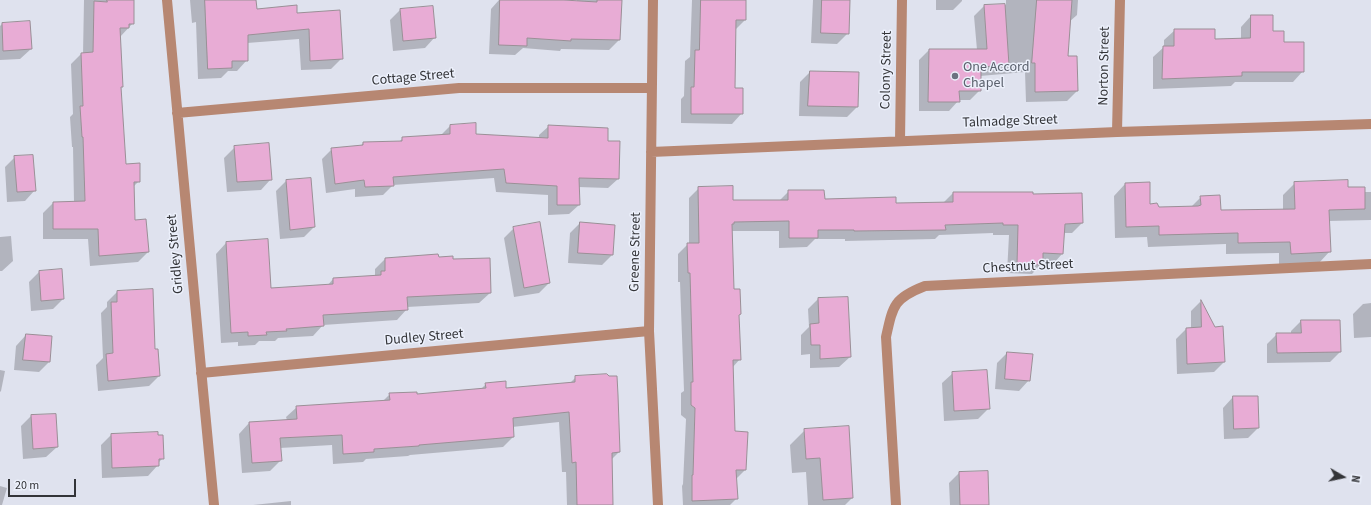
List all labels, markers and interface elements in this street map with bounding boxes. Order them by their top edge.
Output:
street label: Norton Street [1096,26,1114,106]
street label: Colony Street [878,30,896,110]
place label: One Accord Chapel [963,60,1030,92]
street label: Cottage Street [371,66,455,90]
marker: One Accord Chapel [950,71,960,81]
street label: Talmadge Street [962,112,1058,132]
street label: Greene Street [627,212,645,292]
street label: Gridley Street [164,214,188,294]
street label: Chestnut Street [982,256,1074,278]
street label: Dudley Street [384,326,464,350]
north arrow [1323,457,1363,497]
scale bar [10,471,78,497]
text: N [1347,474,1363,484]
text: 20 m [15,477,39,494]

